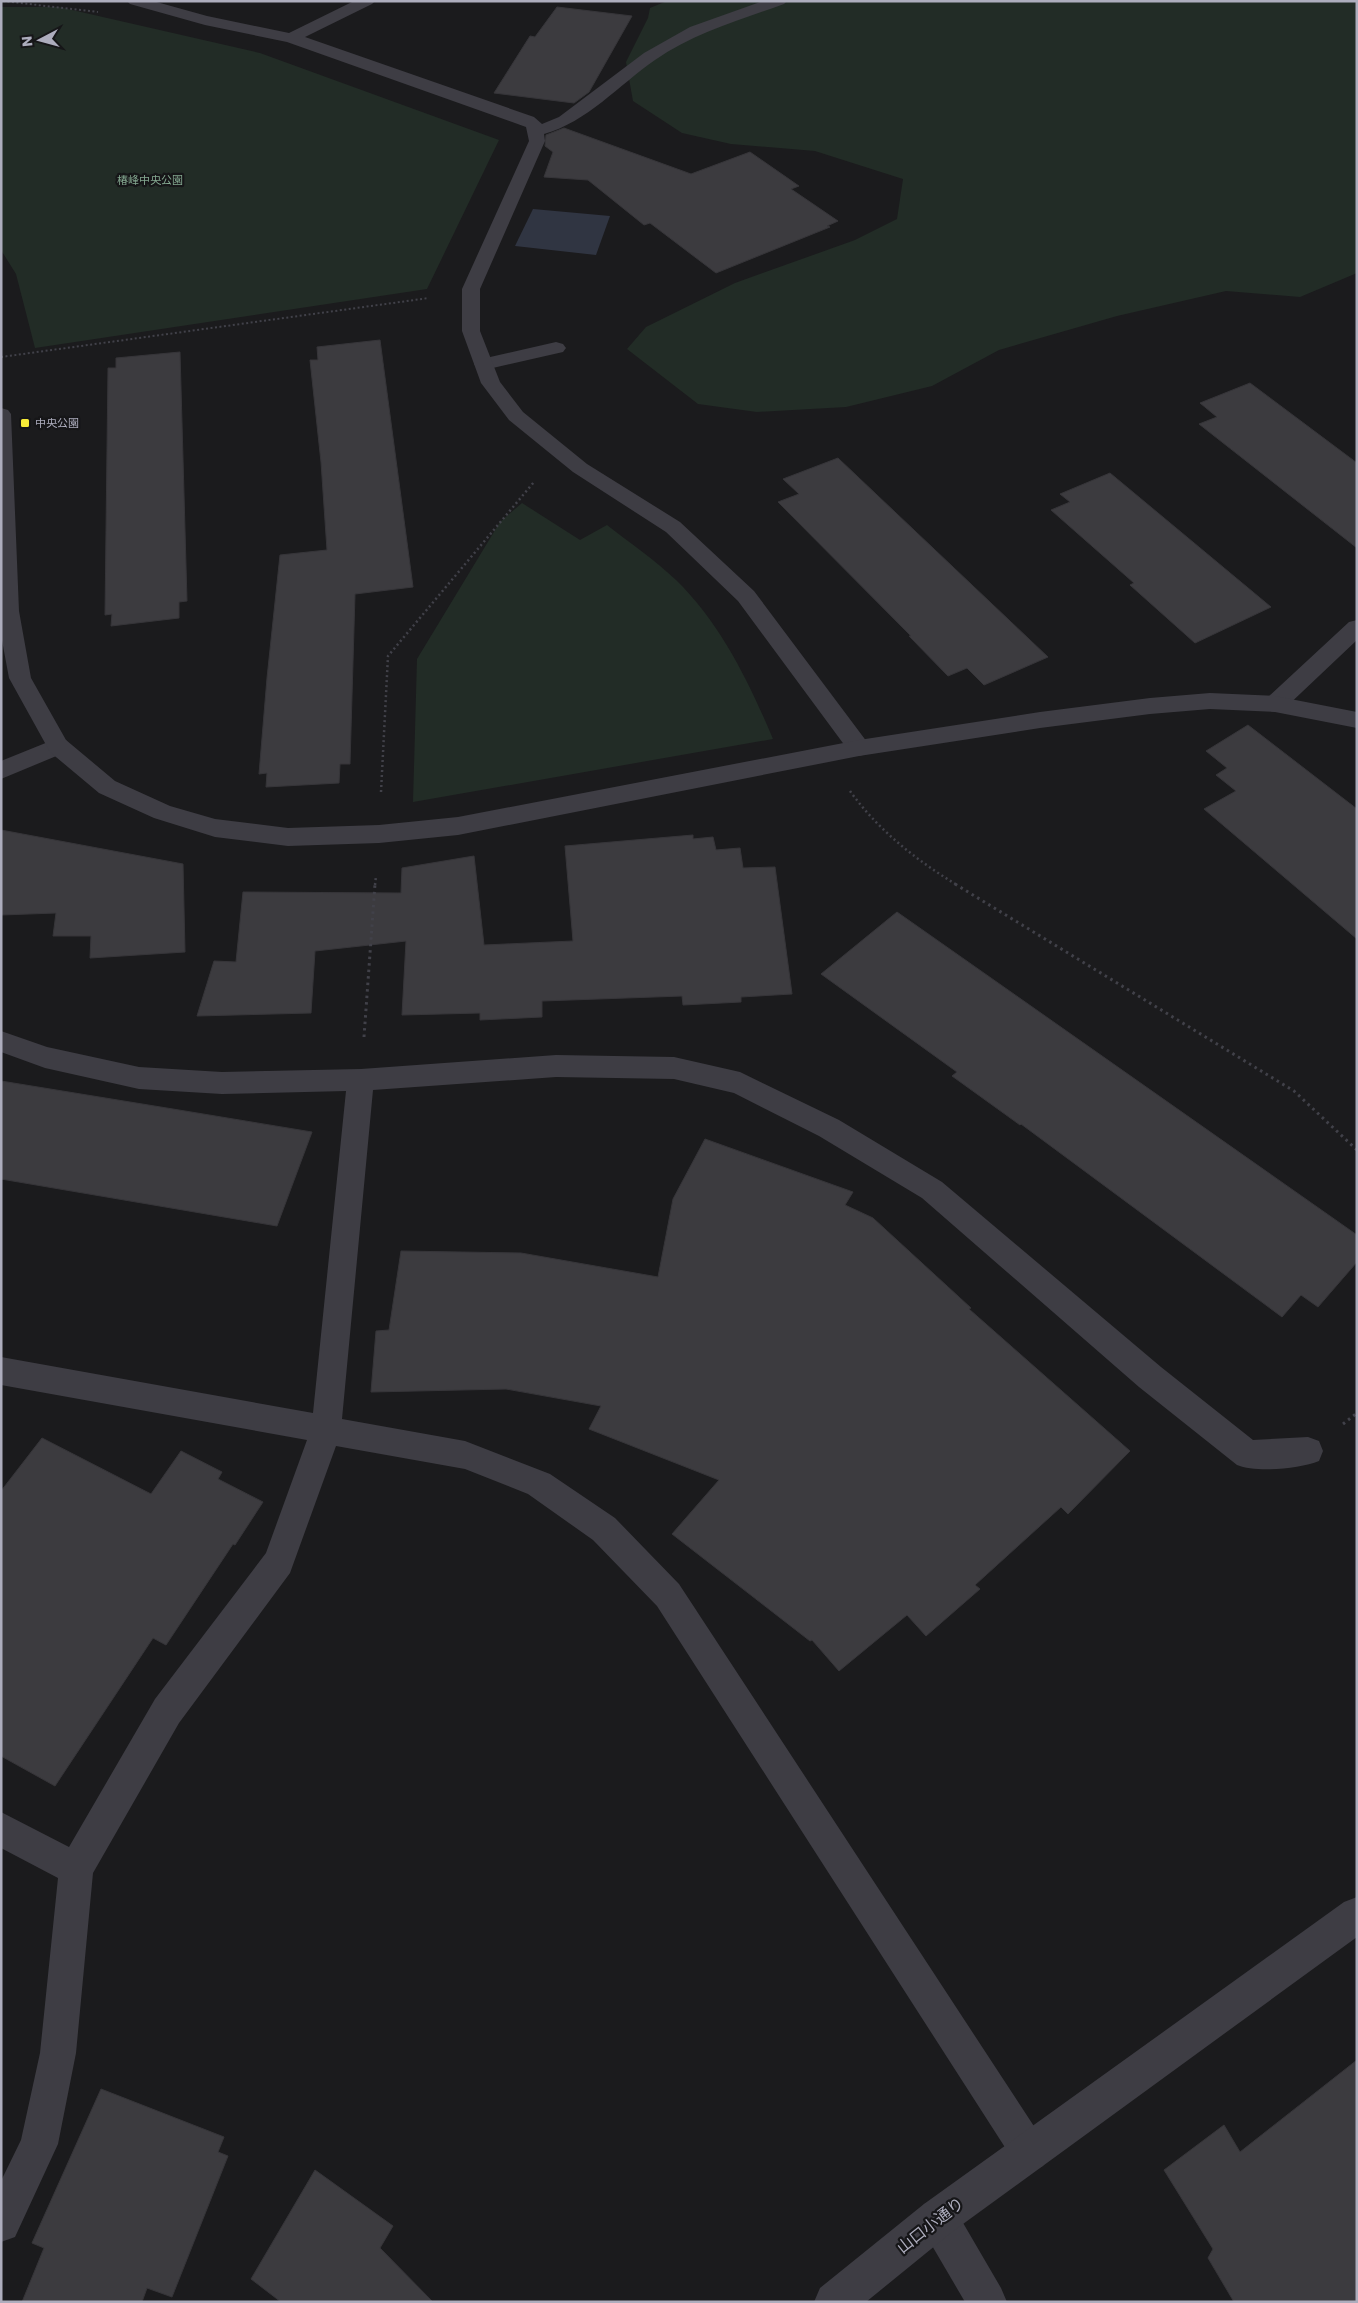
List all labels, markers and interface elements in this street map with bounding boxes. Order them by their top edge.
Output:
north arrow [15,15,65,65]
text: N [17,35,38,48]
park label: 椿峰中央公園 [117,172,183,188]
place label: 中央公園 [35,415,79,431]
marker: 中央公園 [19,417,31,429]
street label: 山口小通り [892,2192,969,2259]

